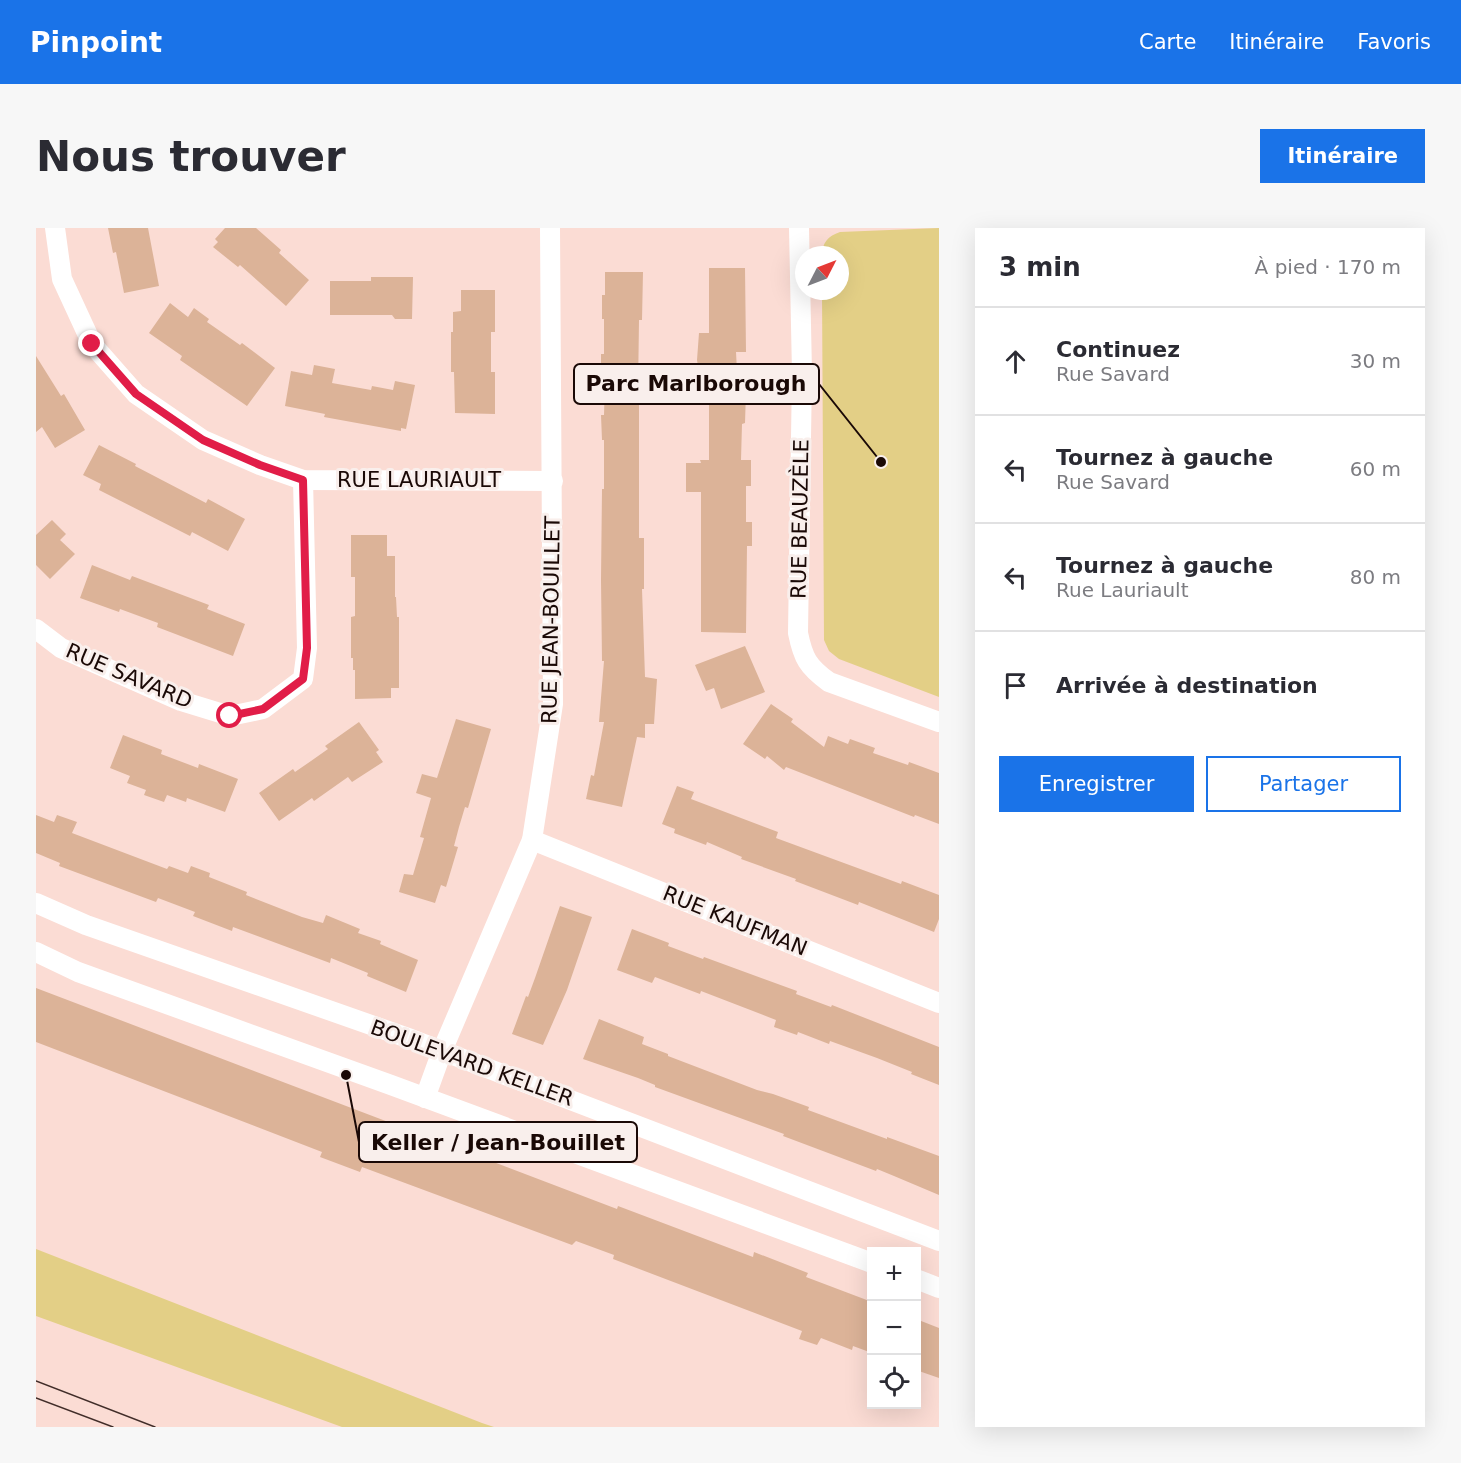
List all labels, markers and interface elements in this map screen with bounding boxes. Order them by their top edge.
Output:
text: Pinpoint [30,26,162,59]
text: Carte [1139,30,1196,54]
text: Itinéraire [1229,30,1324,54]
text: Favoris [1357,30,1431,54]
button: Itinéraire [1260,129,1425,183]
text: Nous trouver [36,132,346,181]
north arrow [795,246,849,300]
text: 3 min [999,252,1081,282]
text: À pied · 170 m [1255,255,1401,279]
route end [78,330,104,356]
text: Continuez [1056,337,1180,362]
icon: ahead [999,345,1032,378]
text: 30 m [1350,349,1401,373]
text: Rue Savard [1056,362,1170,386]
callout: Parc Marlborough [574,364,819,404]
text: Parc Marlborough [586,371,806,396]
street label: RUE BEAUZÈLE [786,439,813,599]
text: Tournez à gauche [1056,445,1273,470]
icon: left [999,453,1032,486]
text: 60 m [1350,457,1401,481]
street label: RUE LAURIAULT [337,468,501,492]
text: Rue Savard [1056,470,1170,494]
street label: RUE JEAN-BOUILLET [537,516,565,724]
text: Tournez à gauche [1056,553,1273,578]
icon: left [999,561,1032,594]
text: 80 m [1350,565,1401,589]
text: Rue Lauriault [1056,578,1189,602]
street label: RUE SAVARD [62,639,196,713]
icon: arrive [999,669,1032,702]
text: Arrivée à destination [1056,673,1318,698]
route start [216,702,242,728]
button: Enregistrer [999,756,1194,812]
button: Partager [1206,756,1401,812]
street label: RUE KAUFMAN [659,881,811,961]
street label: BOULEVARD KELLER [367,1015,577,1111]
callout: Keller / Jean-Bouillet [359,1122,637,1162]
text: Keller / Jean-Bouillet [371,1130,626,1155]
map controls [867,1247,921,1409]
button: + [867,1247,921,1301]
button: − [867,1301,921,1355]
button: locate [867,1355,921,1409]

